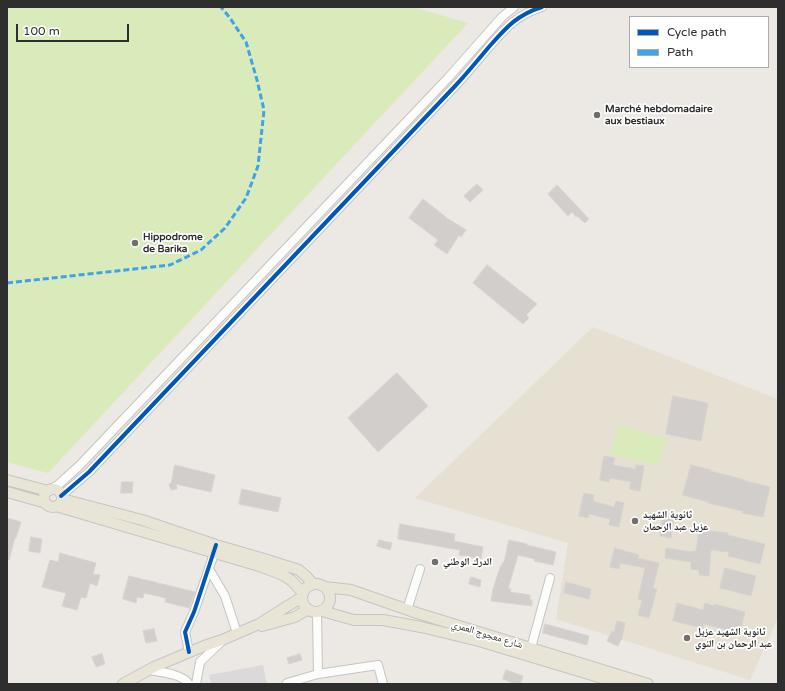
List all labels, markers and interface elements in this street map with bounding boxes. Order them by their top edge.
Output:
scale bar [18,16,131,42]
legend [629,16,769,68]
text: 100 m [23,24,60,38]
text: Cycle path [667,25,726,39]
text: Path [667,45,693,59]
place label: Marché hebdomadaire aux bestiaux [605,103,713,126]
marker: Marché hebdomadaire aux bestiaux [592,110,602,120]
place label: Hippodrome de Barika [143,231,203,254]
marker: Hippodrome de Barika [130,238,140,248]
place label: ثانوية الشهيد عزيل عبد الرحمان [643,509,708,532]
marker: ثانوية الشهيد عزيل عبد الرحمان [630,516,640,526]
place label: الدرك الوطني [443,556,492,568]
marker: الدرك الوطني [430,557,440,567]
street label: شارع معجوج العمري [450,619,524,651]
place label: ثانوية الشهيد عزيل عبد الرحمان بن النوي [695,626,772,650]
marker: ثانوية الشهيد عزيل عبد الرحمان بن النوي [682,633,692,643]

